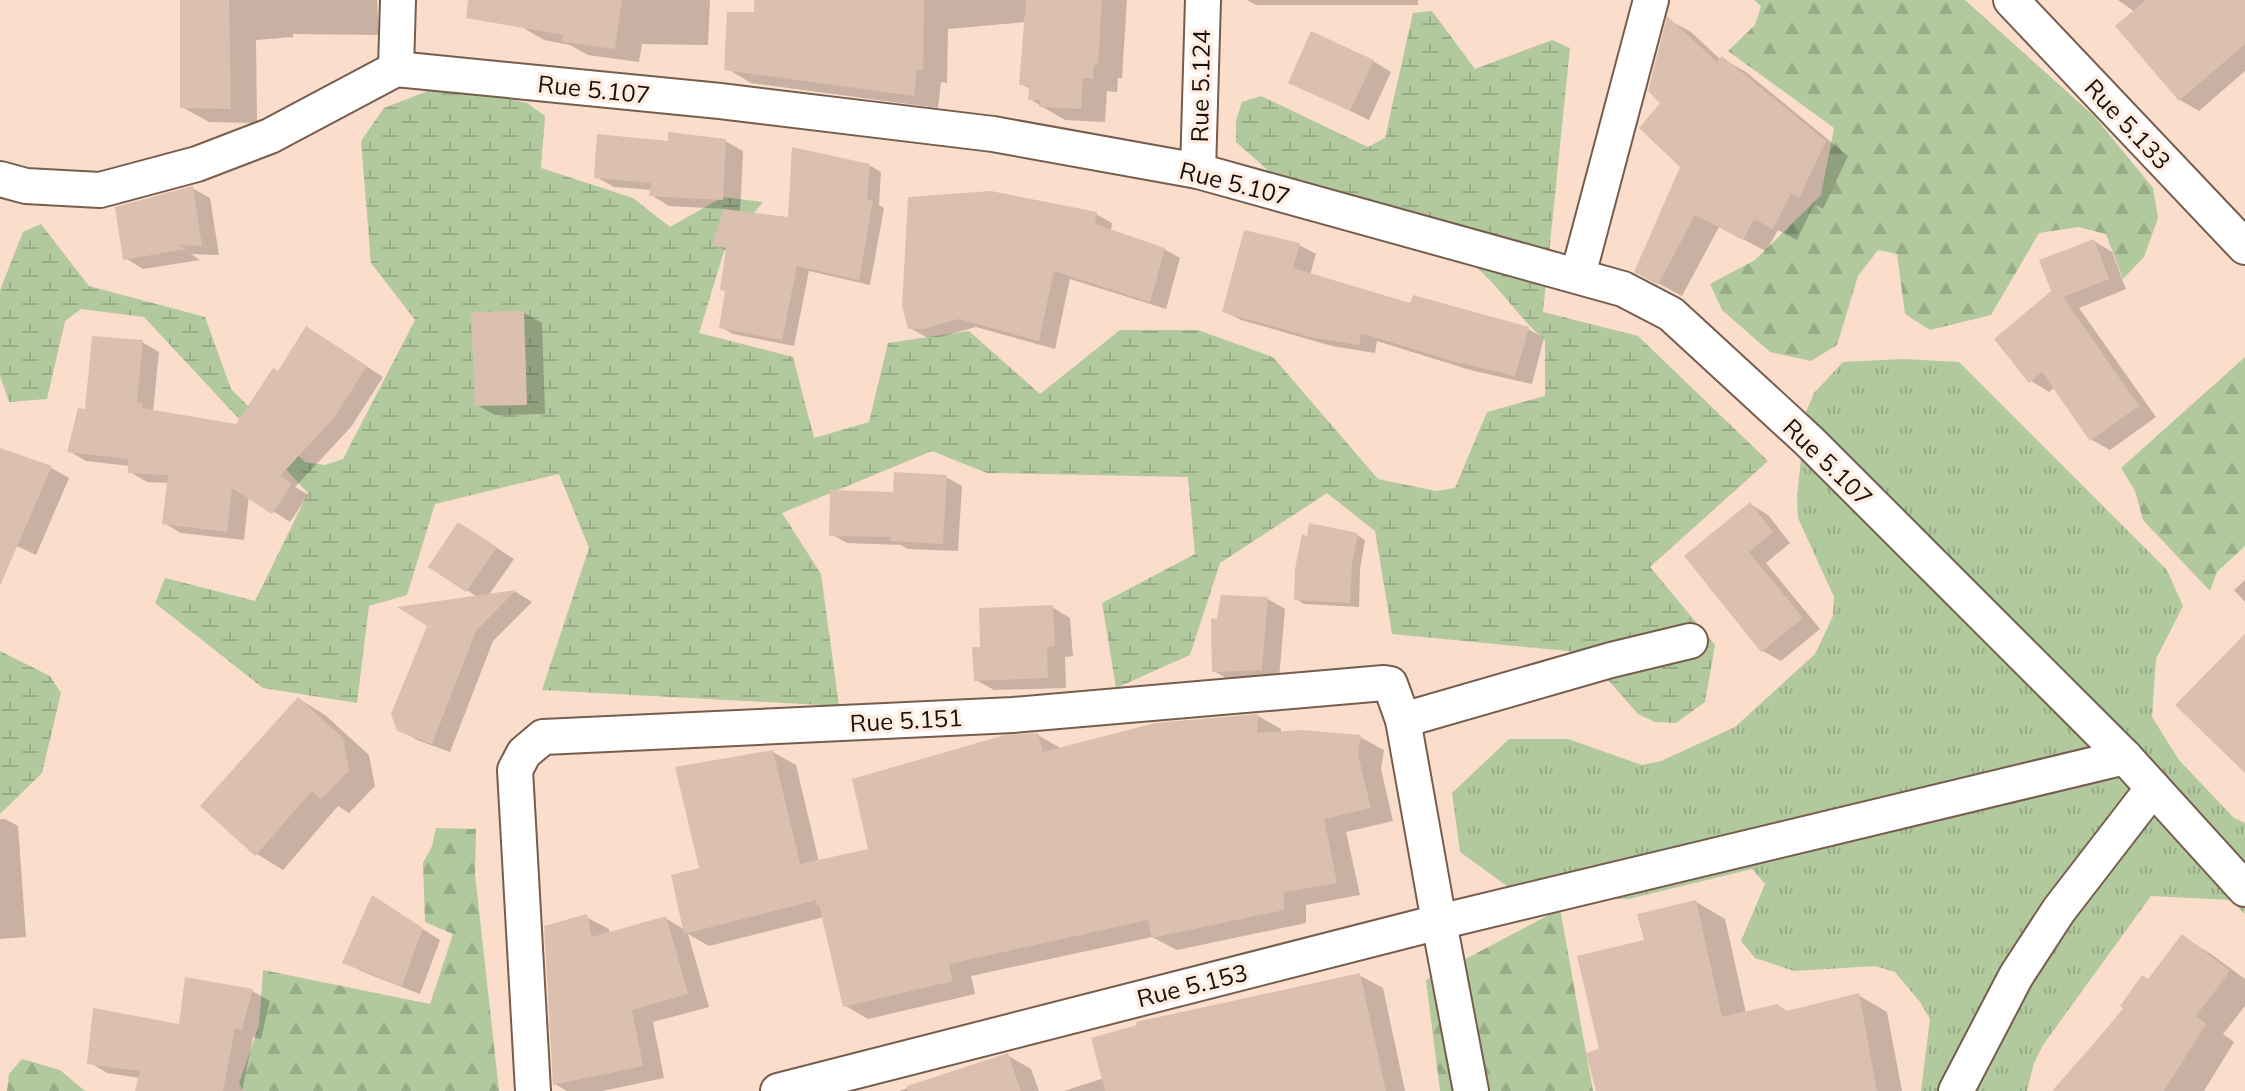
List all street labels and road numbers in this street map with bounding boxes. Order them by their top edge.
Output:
street label: Rue 5.124 [1184,29,1216,143]
street label: Rue 5.107 [536,68,652,110]
street label: Rue 5.133 [2079,72,2177,176]
street label: Rue 5.107 [1177,155,1293,211]
street label: Rue 5.107 [1777,412,1879,512]
street label: Rue 5.151 [849,702,963,738]
street label: Rue 5.153 [1134,957,1250,1013]

